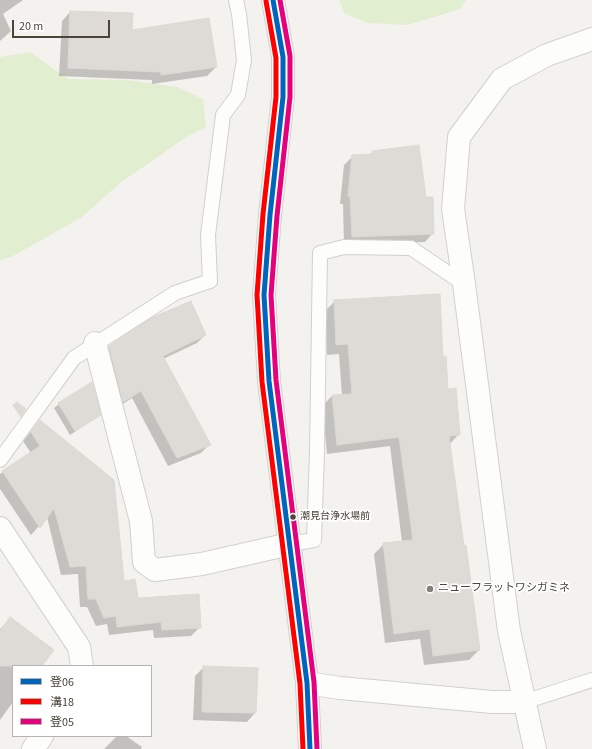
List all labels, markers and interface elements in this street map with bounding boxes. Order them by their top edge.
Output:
scale bar [14,12,112,38]
text: 20 m [19,18,43,35]
place label: 潮見台浄水場前 [300,511,370,523]
marker: 潮見台浄水場前 [288,512,298,522]
place label: ニューフラットワシガミネ [438,582,570,596]
marker: ニューフラットワシガミネ [425,584,435,594]
legend [12,665,152,737]
text: 登06 [50,674,74,691]
text: 溝18 [50,694,74,711]
text: 登05 [50,714,74,731]

